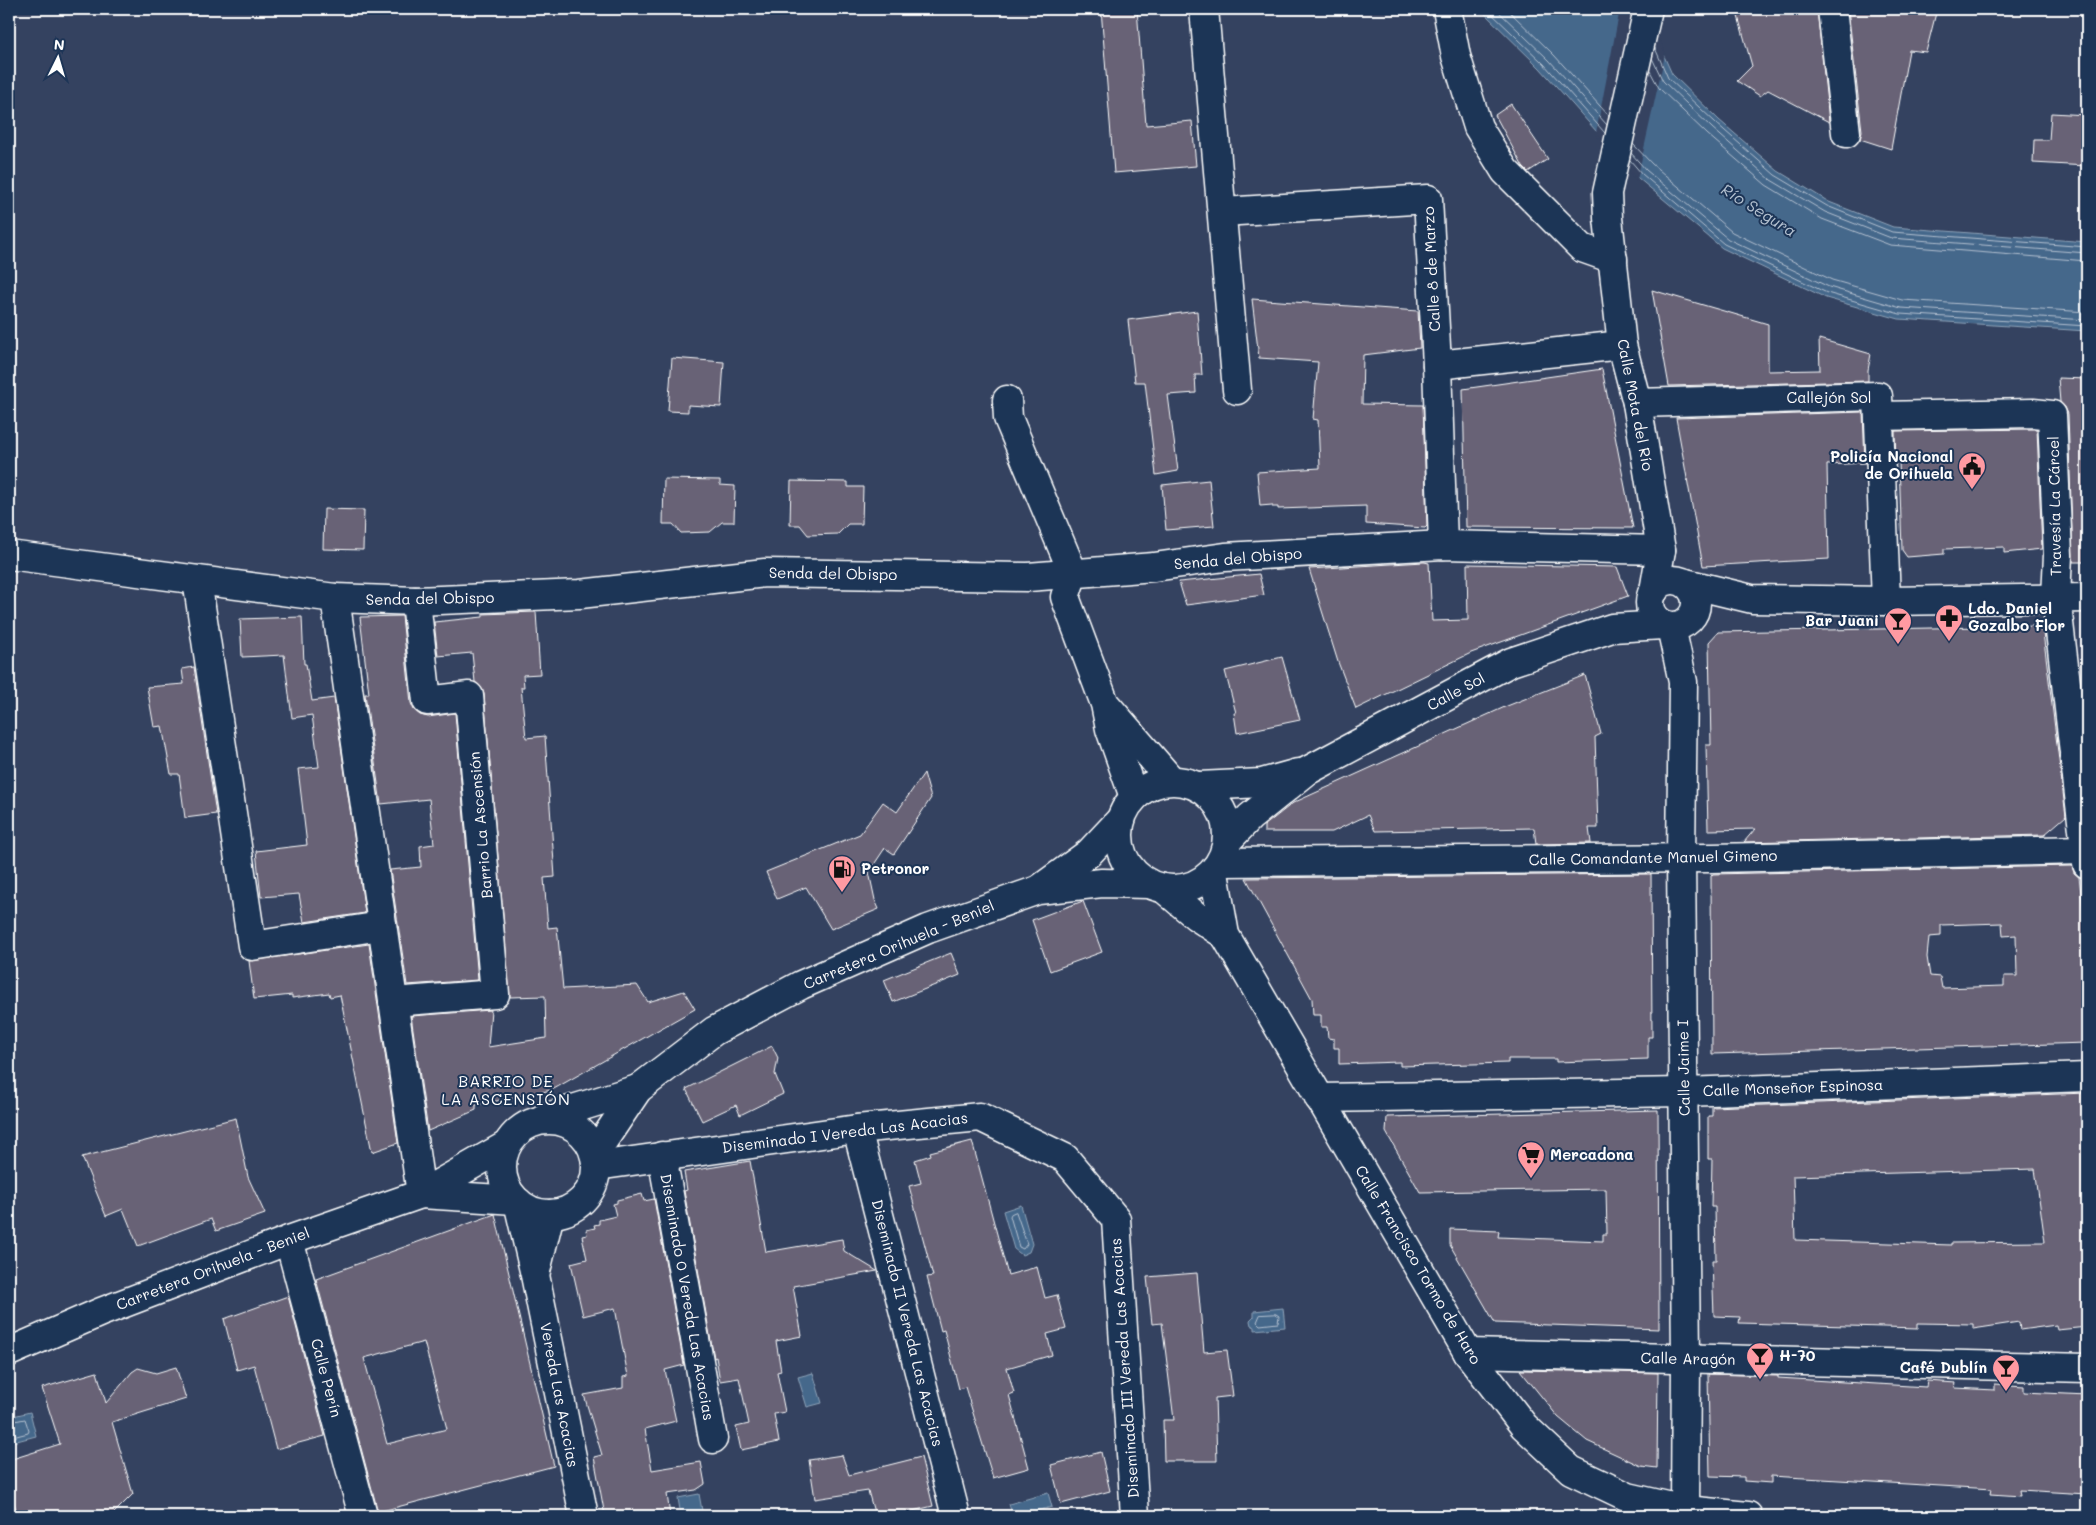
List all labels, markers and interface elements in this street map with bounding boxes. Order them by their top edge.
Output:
north arrow [32,32,82,82]
text: N [53,35,65,54]
water label: Río Segura [1718,178,1801,241]
street label: Calle 8 de Marzo [1418,206,1444,332]
street label: Calle Mota del Río [1613,337,1659,473]
street label: Callejón Sol [1786,387,1872,407]
street label: Travesía La Cárcel [2043,436,2065,576]
place label: Policía Nacional de Orihuela [1830,446,1953,483]
public building icon: Policía Nacional de Orihuela [1957,451,1987,490]
street label: Senda del Obispo [1173,542,1303,574]
street label: Senda del Obispo [769,562,898,584]
street label: Senda del Obispo [366,587,495,609]
place label: Ldo. Daniel Gozalbo Flor [1968,598,2065,635]
pharmacy icon: Ldo. Daniel Gozalbo Flor [1934,603,1964,642]
bar icon: Bar Juani [1883,606,1913,645]
place label: Bar Juani [1805,610,1879,630]
street label: Calle Sol [1423,668,1488,715]
street label: Barrio La Ascensión [464,751,496,899]
street label: Calle Comandante Manuel Gimeno [1529,845,1778,869]
fuel station icon: Petronor [827,854,857,893]
place label: Petronor [861,858,929,878]
street label: Carretera Orihuela - Beniel [800,895,997,993]
street label: Calle Jaime I [1672,1019,1694,1116]
district label: BARRIO DE LA ASCENSIÓN [441,1070,571,1109]
street label: Calle Monseñor Espinosa [1702,1074,1884,1100]
street label: Diseminado I Vereda Las Acacias [721,1107,969,1157]
supermarket icon: Mercadona [1516,1140,1546,1179]
place label: Mercadona [1550,1144,1634,1164]
street label: Calle Francisco Tormo de Haro [1351,1161,1486,1368]
street label: Diseminado 0 Vereda Las Acacias [656,1172,720,1422]
street label: Diseminado II Vereda Las Acacias [868,1197,948,1448]
street label: Carretera Orihuela - Beniel [113,1222,312,1314]
street label: Diseminado III Vereda Las Acacias [1105,1237,1143,1499]
street label: Vereda Las Acacias [536,1321,584,1469]
street label: Calle Perín [307,1336,347,1419]
bar icon: H-70 [1745,1341,1775,1380]
place label: H-70 [1779,1345,1816,1365]
street label: Calle Aragón [1640,1347,1736,1369]
bar icon: Café Dublín [1991,1353,2021,1392]
place label: Café Dublín [1900,1357,1987,1377]

